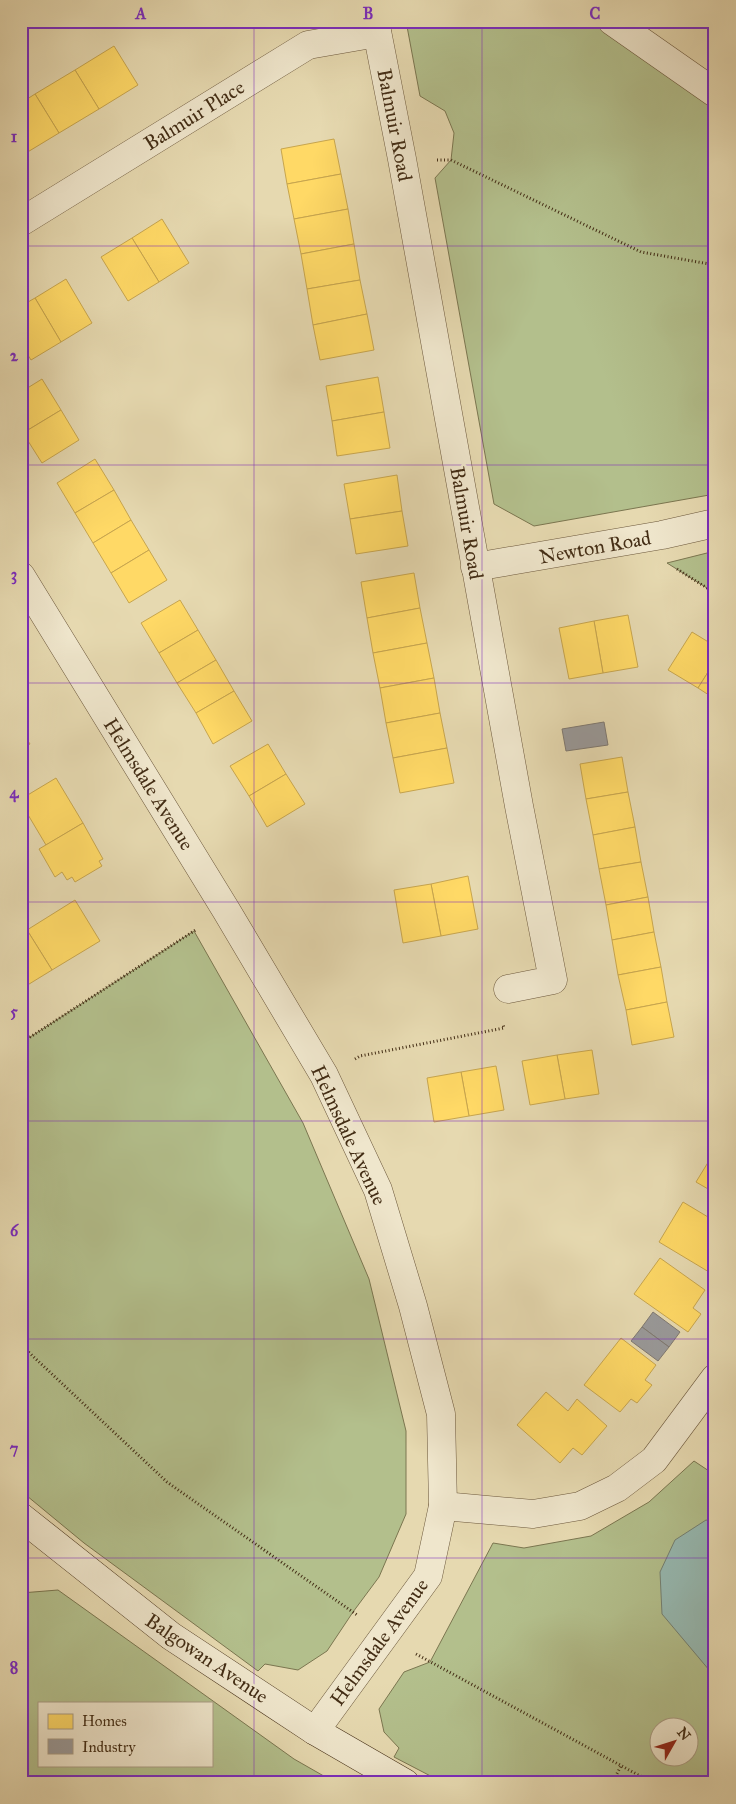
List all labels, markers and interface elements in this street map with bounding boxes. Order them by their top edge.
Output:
text: A [135,4,147,23]
text: B [363,4,373,23]
text: C [590,4,601,23]
street label: Balmuir Road [372,67,418,183]
street label: Balmuir Place [139,75,249,155]
text: 1 [11,127,18,146]
text: 2 [10,346,19,365]
street label: Balmuir Road [445,465,489,581]
street label: Newton Road [537,525,653,569]
text: 3 [11,565,17,585]
street label: Helmsdale Avenue [99,713,199,855]
text: 4 [10,783,20,803]
text: 5 [10,1002,18,1021]
street label: Helmsdale Avenue [306,1061,392,1209]
text: 6 [10,1221,19,1240]
text: 7 [10,1439,19,1458]
street label: Helmsdale Avenue [325,1574,433,1710]
street label: Balgowan Avenue [140,1608,273,1709]
text: 8 [10,1658,18,1677]
legend [38,1702,212,1766]
text: Homes [82,1712,127,1730]
north arrow [648,1716,698,1766]
text: N [673,1724,694,1744]
text: Industry [82,1738,136,1756]

